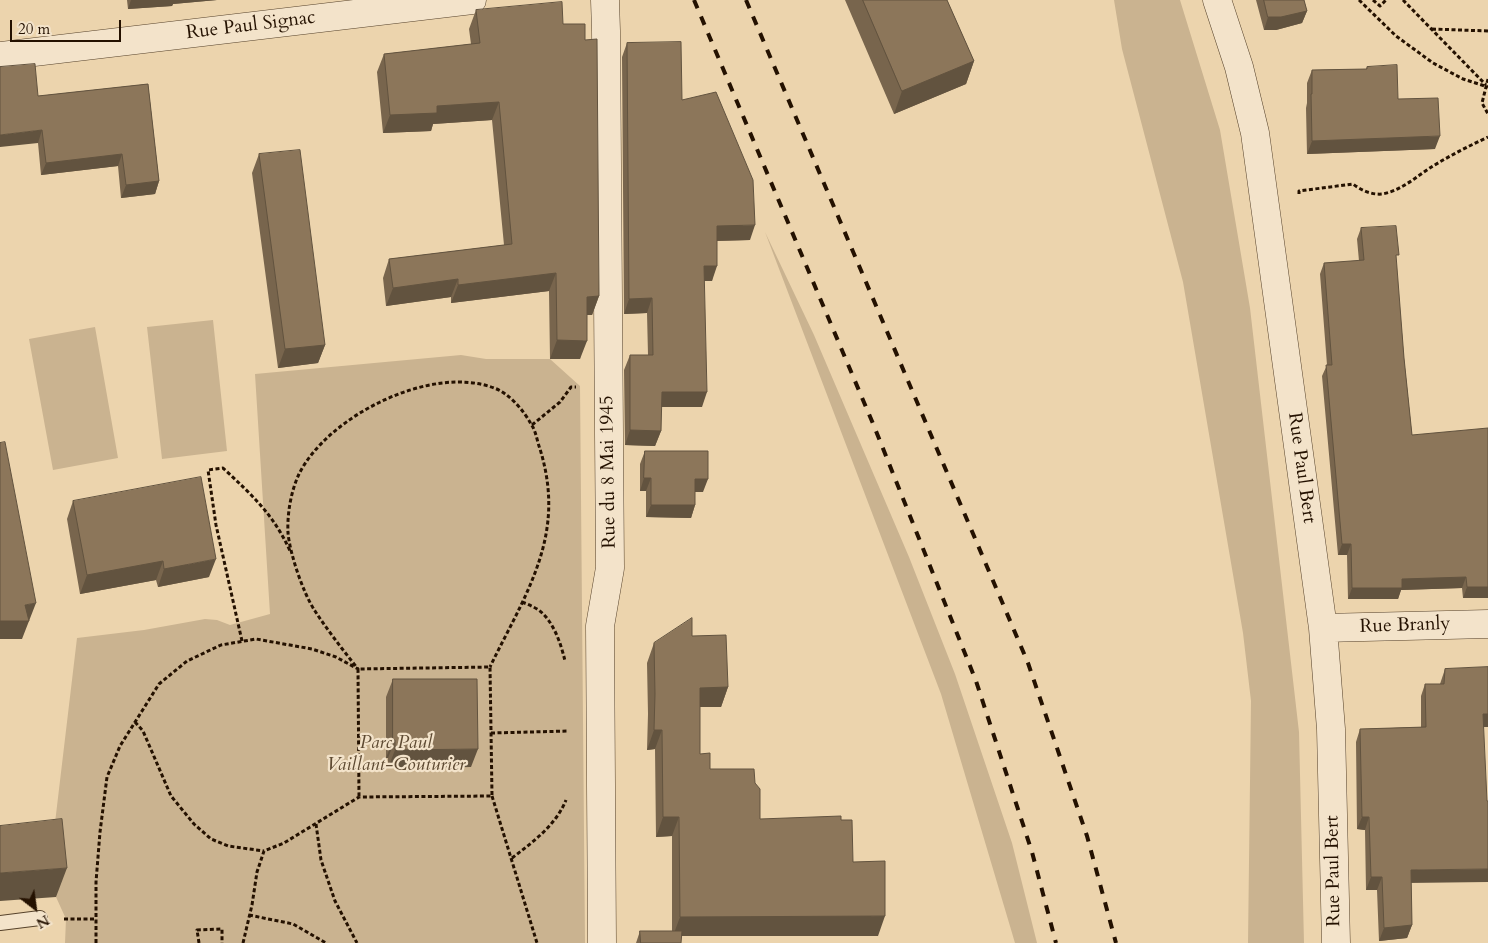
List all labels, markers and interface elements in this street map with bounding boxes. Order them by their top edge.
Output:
street label: Rue Paul Signac [185,7,317,45]
scale bar [12,10,124,42]
text: 20 m [18,19,50,39]
street label: Rue du 8 Mai 1945 [596,395,622,549]
street label: Rue Paul Bert [1282,411,1320,525]
street label: Rue Branly [1359,613,1451,639]
park label: Parc Paul Vaillant-Couturier [327,733,465,777]
street label: Rue Paul Bert [1322,815,1346,927]
north arrow [10,883,60,933]
text: N [33,910,53,933]

